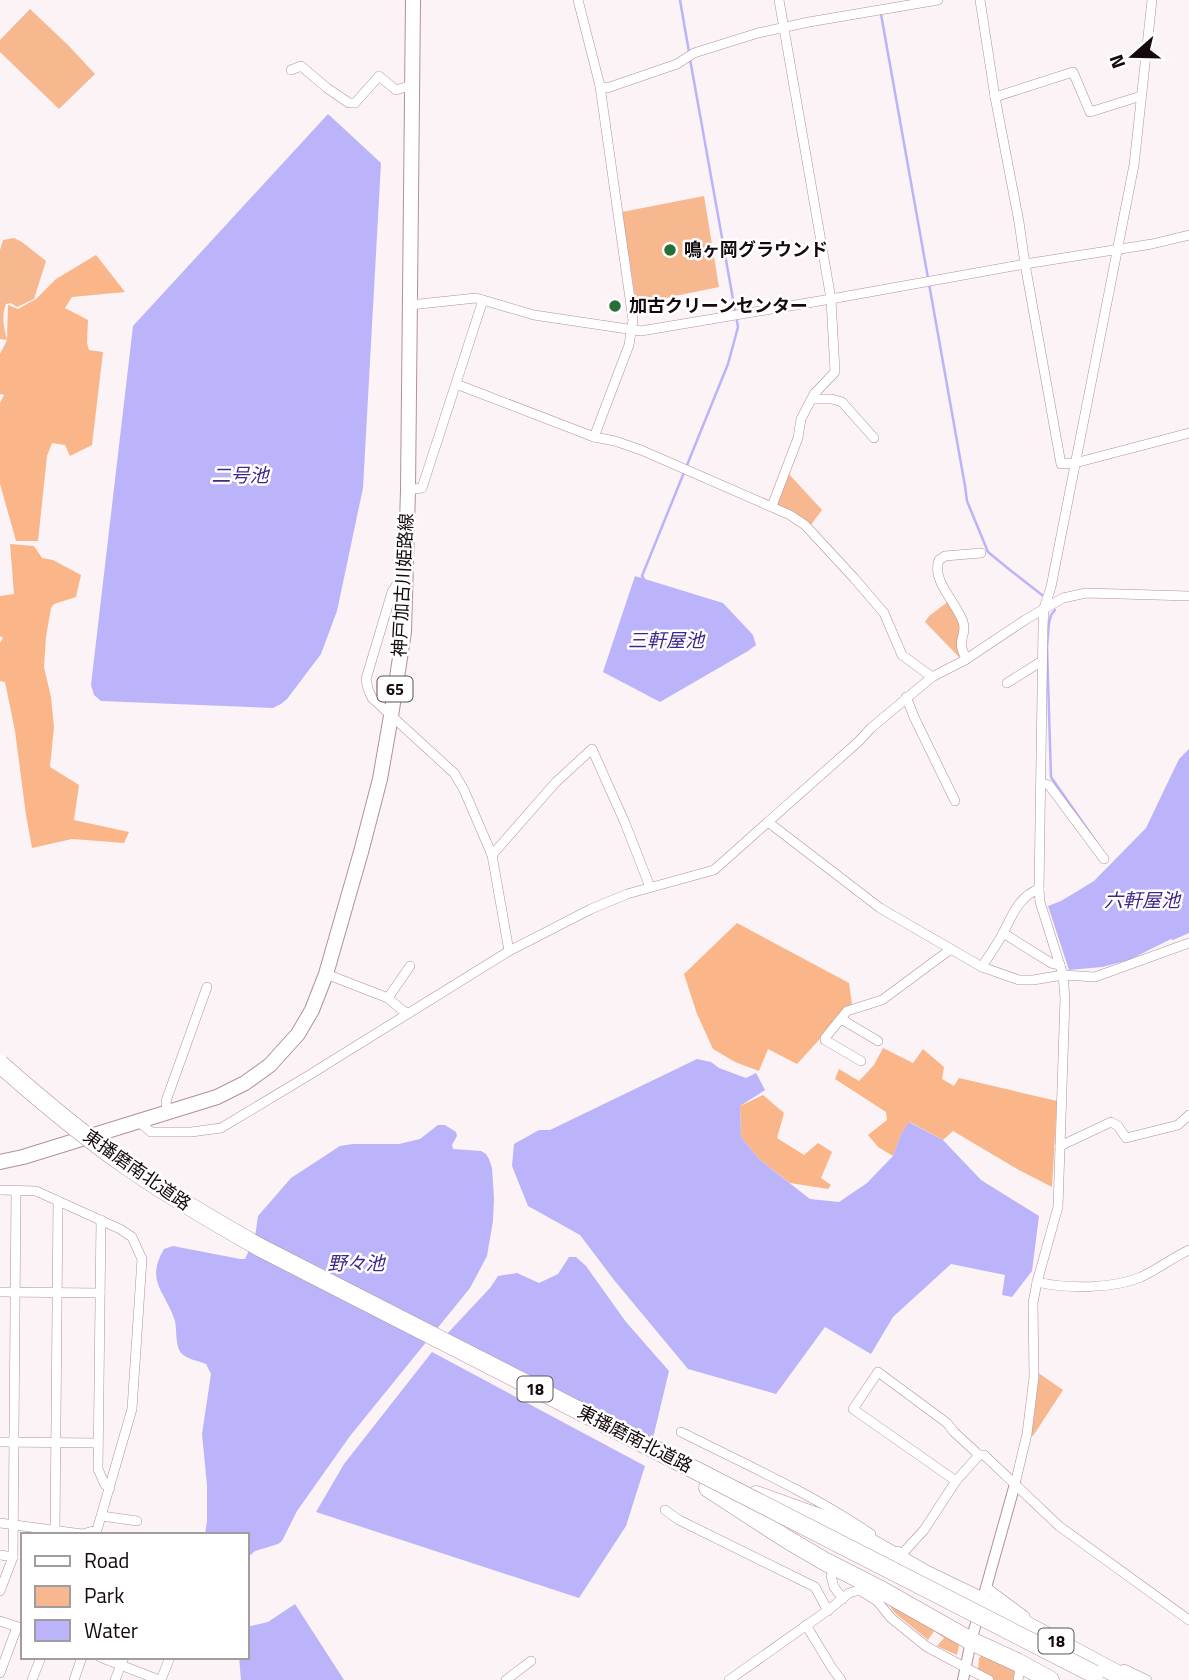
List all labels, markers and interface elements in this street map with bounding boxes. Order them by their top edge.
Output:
north arrow [1098,21,1168,91]
text: N [1101,51,1132,73]
place label: 鳴ヶ岡グラウンド [684,236,828,263]
marker: 鳴ヶ岡グラウンド [662,242,678,258]
place label: 加古クリーンセンター [629,292,808,319]
marker: 加古クリーンセンター [607,298,623,314]
water label: 二号池 [211,460,270,489]
street label: 神戸加古川姫路線 [385,512,420,658]
water label: 三軒屋池 [628,625,706,654]
road number: 65 [378,676,412,702]
water label: 六軒屋池 [1104,885,1182,914]
street label: 東播磨南北道路 [78,1122,197,1217]
water label: 野々池 [327,1248,386,1277]
road number: 18 [518,1376,552,1401]
street label: 東播磨南北道路 [573,1398,697,1479]
legend [21,1533,248,1659]
text: Road [84,1544,129,1576]
text: Park [84,1579,124,1611]
text: Water [84,1614,138,1646]
road number: 18 [1038,1628,1074,1653]

